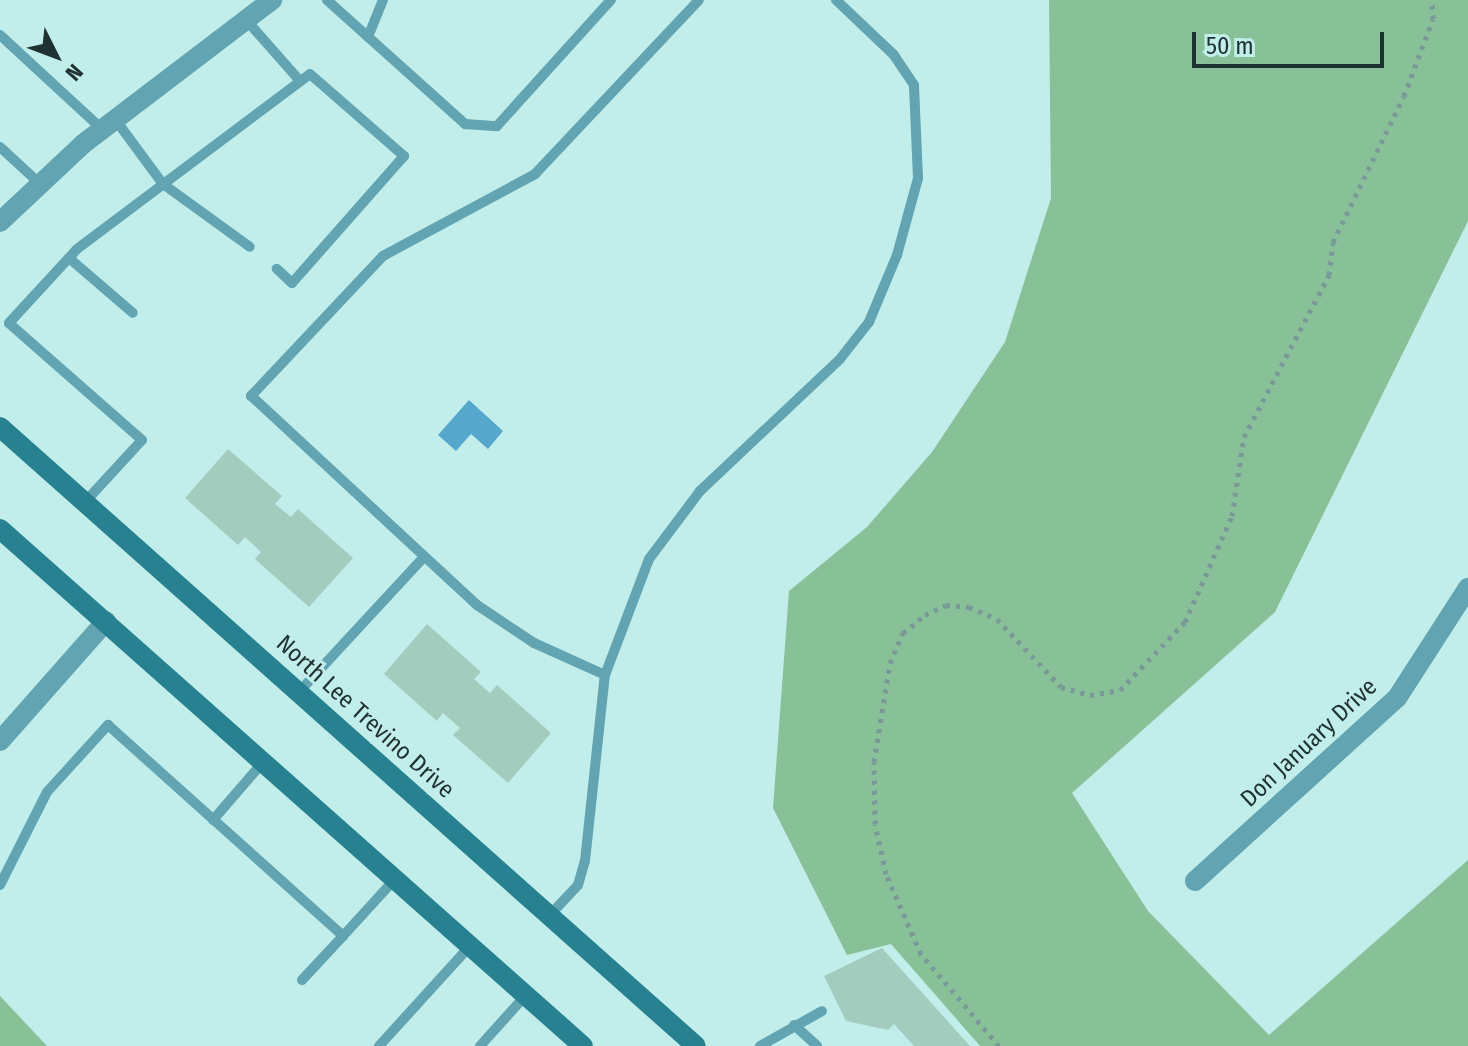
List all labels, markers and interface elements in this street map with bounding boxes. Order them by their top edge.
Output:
north arrow [16,16,96,96]
scale bar [1196,16,1388,66]
text: 50 m [1206,32,1254,60]
text: N [60,58,89,86]
street label: North Lee Trevino Drive [270,630,460,804]
street label: Don January Drive [1235,673,1383,813]

